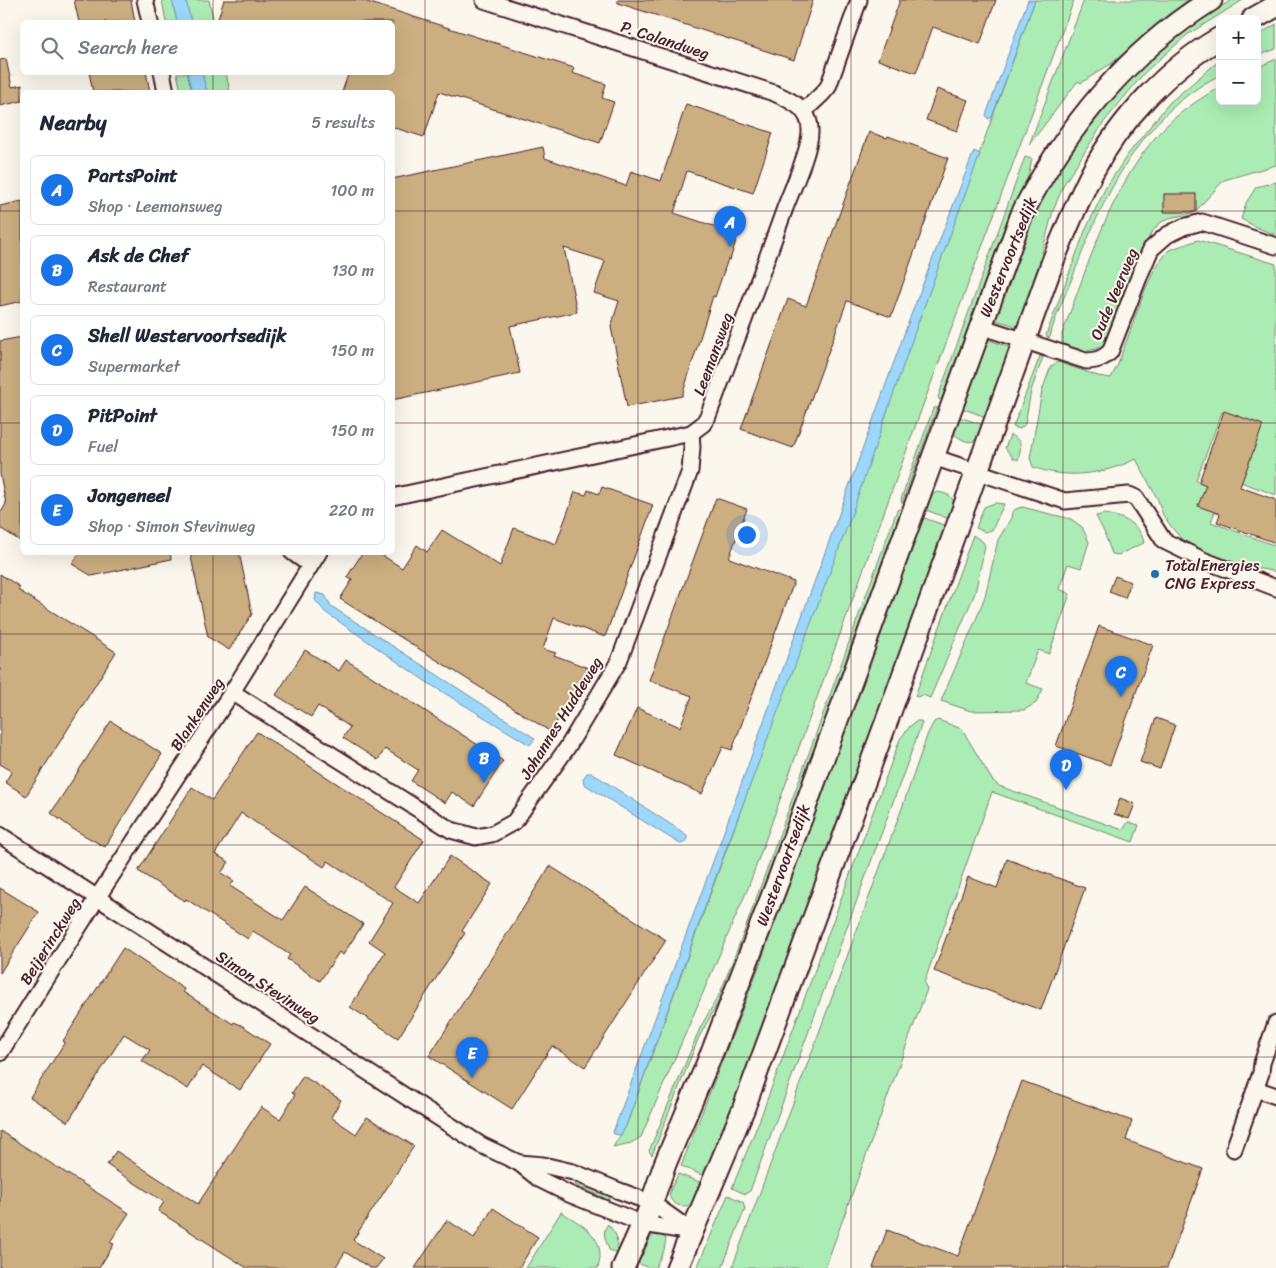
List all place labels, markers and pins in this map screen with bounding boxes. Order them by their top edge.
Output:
pin: A [714,206,746,247]
place label: TotalEnergies CNG Express [1165,551,1260,598]
marker: TotalEnergies CNG Express [1149,568,1161,580]
pin: C [1105,656,1137,697]
pin: B [468,742,500,783]
pin: D [1050,749,1082,790]
pin: E [456,1037,488,1078]

